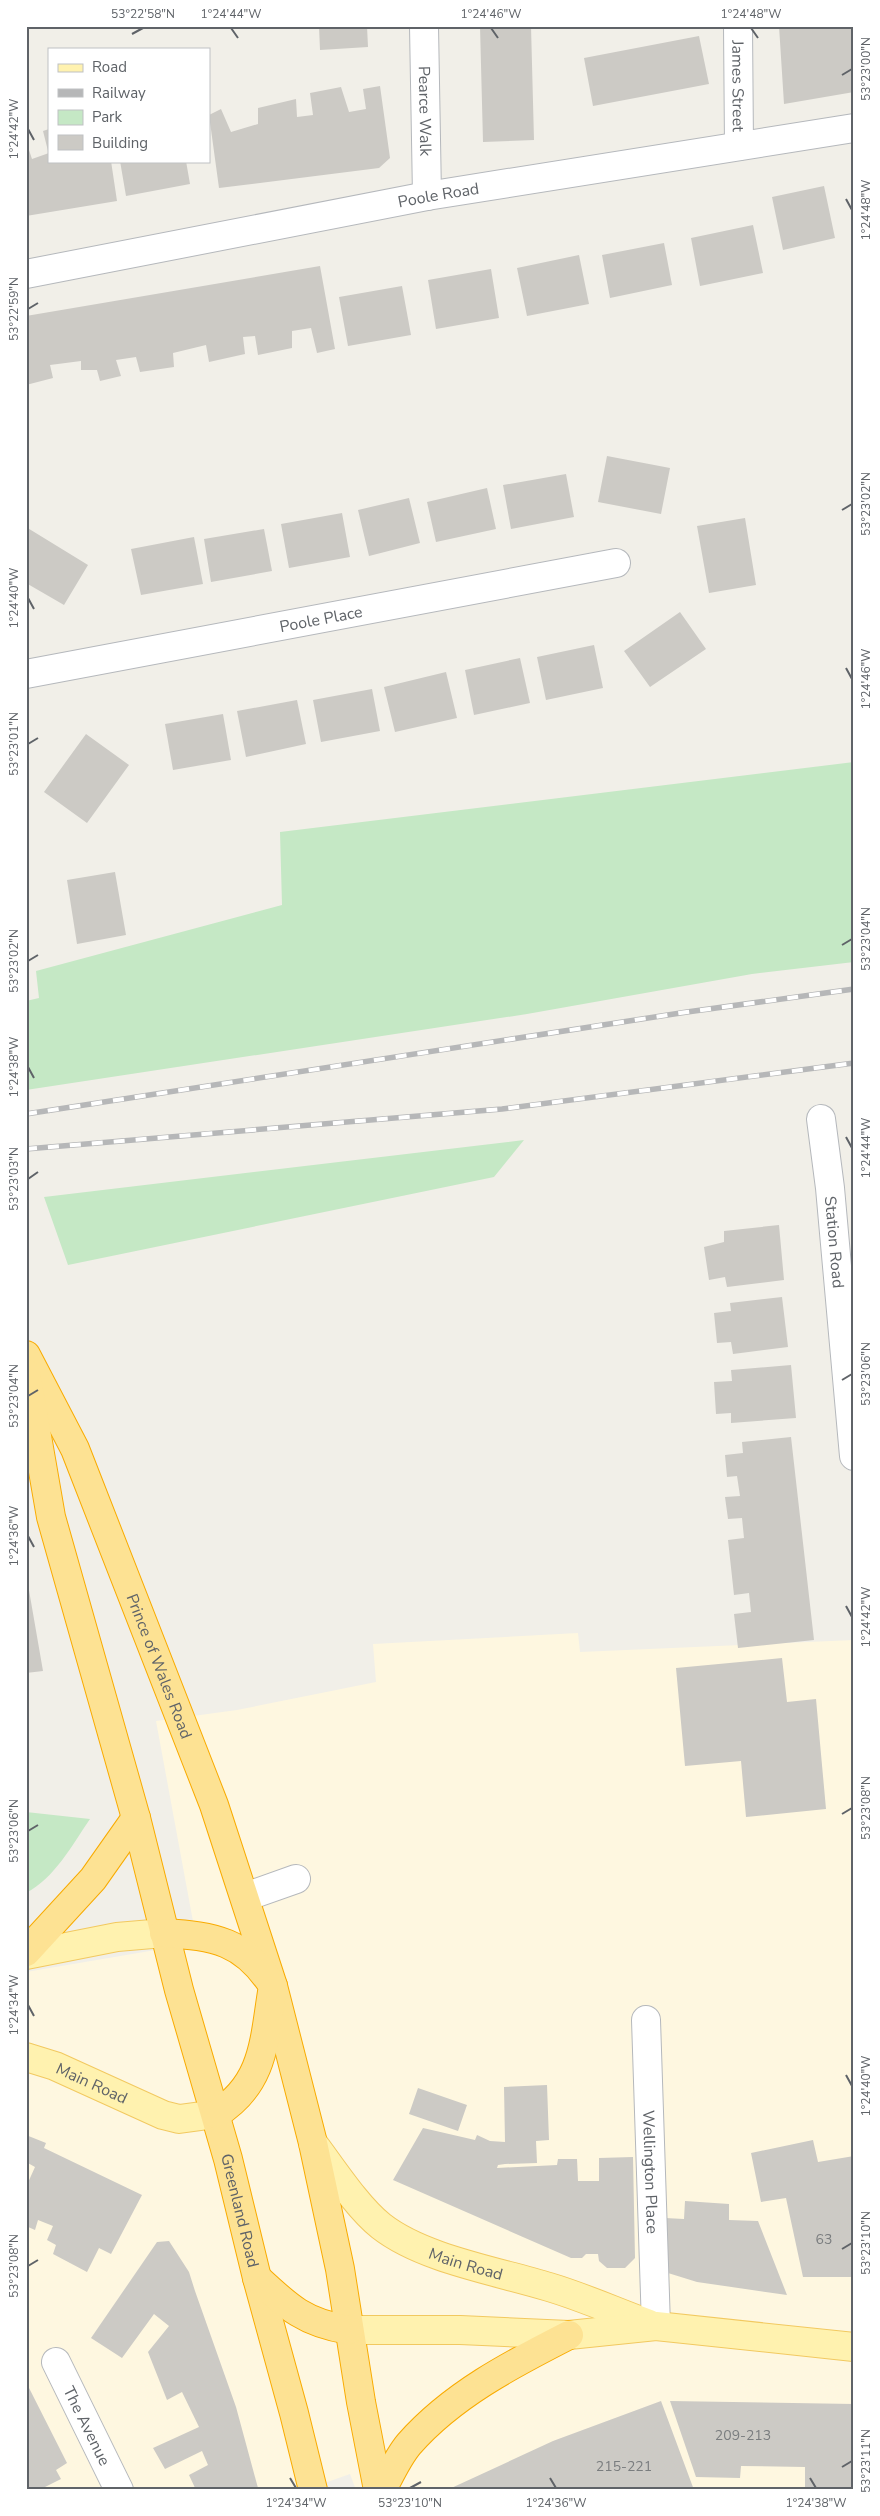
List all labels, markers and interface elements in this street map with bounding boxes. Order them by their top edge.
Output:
text: 53°22'58"N [111,6,175,22]
text: 1°24'44"W [200,6,262,22]
text: 1°24'46"W [460,6,522,22]
text: 1°24'48"W [720,6,782,22]
text: 53°23'00"N [858,37,874,101]
street label: James Street [726,39,749,132]
legend [48,48,210,162]
text: Road [92,57,127,77]
street label: Pearce Walk [413,66,436,157]
text: Railway [92,83,146,103]
text: 1°24'42"W [6,98,22,160]
text: Park [92,107,122,127]
text: Building [92,133,148,153]
street label: Poole Road [396,178,481,213]
text: 1°24'48"W [858,179,874,241]
text: 53°22'59"N [6,277,22,341]
text: 53°23'02"N [858,472,874,536]
text: 1°24'40"W [6,567,22,629]
street label: Poole Place [278,601,364,638]
text: 1°24'46"W [858,648,874,710]
text: 53°23'01"N [6,712,22,776]
text: 53°23'04"N [858,907,874,971]
text: 53°23'02"N [6,929,22,993]
text: 1°24'38"W [6,1036,22,1098]
text: 1°24'44"W [858,1117,874,1179]
text: 53°23'03"N [6,1147,22,1211]
street label: Station Road [819,1195,849,1289]
text: 53°23'06"N [858,1342,874,1406]
text: 53°23'04"N [6,1364,22,1428]
text: 1°24'36"W [6,1505,22,1567]
text: 1°24'42"W [858,1586,874,1648]
street label: Prince of Wales Road [121,1591,197,1742]
text: 53°23'08"N [858,1776,874,1840]
text: 53°23'06"N [6,1799,22,1863]
text: 1°24'34"W [6,1974,22,2036]
text: 1°24'40"W [858,2055,874,2117]
street label: Main Road [52,2058,131,2109]
street label: Wellington Place [637,2110,663,2234]
street label: Greenland Road [215,2151,264,2270]
text: 53°23'10"N [858,2211,874,2275]
house number: 63 [816,2230,832,2249]
text: 53°23'08"N [6,2234,22,2298]
street label: Main Road [425,2243,505,2286]
street label: The Avenue [58,2383,115,2470]
house number: 209-213 [715,2426,771,2445]
text: 53°23'11"N [858,2429,874,2493]
house number: 215-221 [596,2457,652,2476]
text: 1°24'34"W [265,2495,327,2511]
text: 53°23'10"N [378,2495,442,2511]
text: 1°24'36"W [525,2495,587,2511]
text: 1°24'38"W [785,2495,847,2511]

